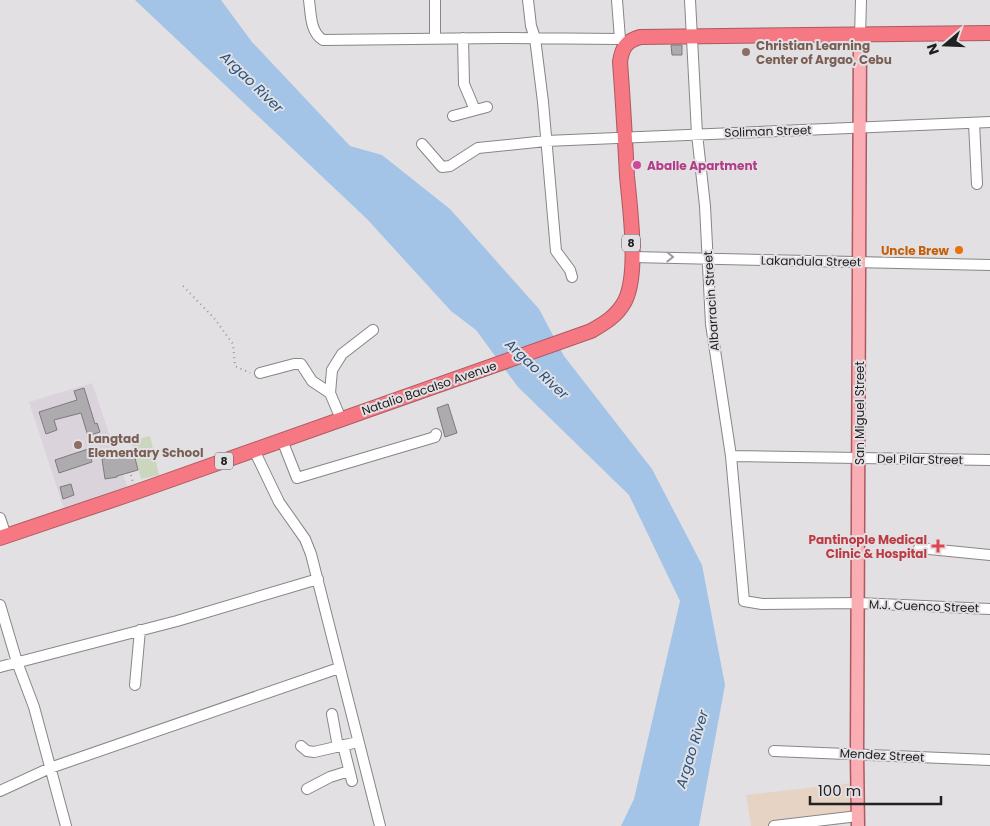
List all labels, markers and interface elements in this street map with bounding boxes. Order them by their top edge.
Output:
north arrow [920,20,970,70]
place label: Christian Learning Center of Argao, Cebu [756,37,892,68]
text: N [922,41,944,57]
water label: Argao River [215,46,288,118]
marker: Christian Learning Center of Argao, Cebu [740,46,752,58]
street label: Soliman Street [724,121,812,141]
place label: Aballe Apartment [647,157,757,174]
marker: Aballe Apartment [631,159,643,171]
road number: 8 [622,234,640,252]
place label: Uncle Brew [881,242,950,259]
marker: Uncle Brew [953,244,965,256]
street label: Albarracin Street [699,250,723,352]
one-way arrow [666,252,674,263]
street label: Lakandula Street [761,252,861,270]
water label: Argao River [500,334,574,404]
street label: Natalio Bacalso Avenue [359,357,499,419]
street label: San Miguel Street [851,361,868,465]
place label: Langtad Elementary School [88,430,203,461]
marker: Langtad Elementary School [72,439,84,451]
street label: Del Pilar Street [877,450,963,468]
road number: 8 [215,452,233,470]
place label: Pantinople Medical Clinic & Hospital [808,531,927,562]
marker: Pantinople Medical Clinic & Hospital [931,539,945,553]
street label: M.J. Cuenco Street [869,596,979,616]
water label: Argao River [670,707,714,791]
street label: Mendez Street [839,744,925,766]
scale bar [810,774,941,806]
text: 100 m [818,780,861,801]

